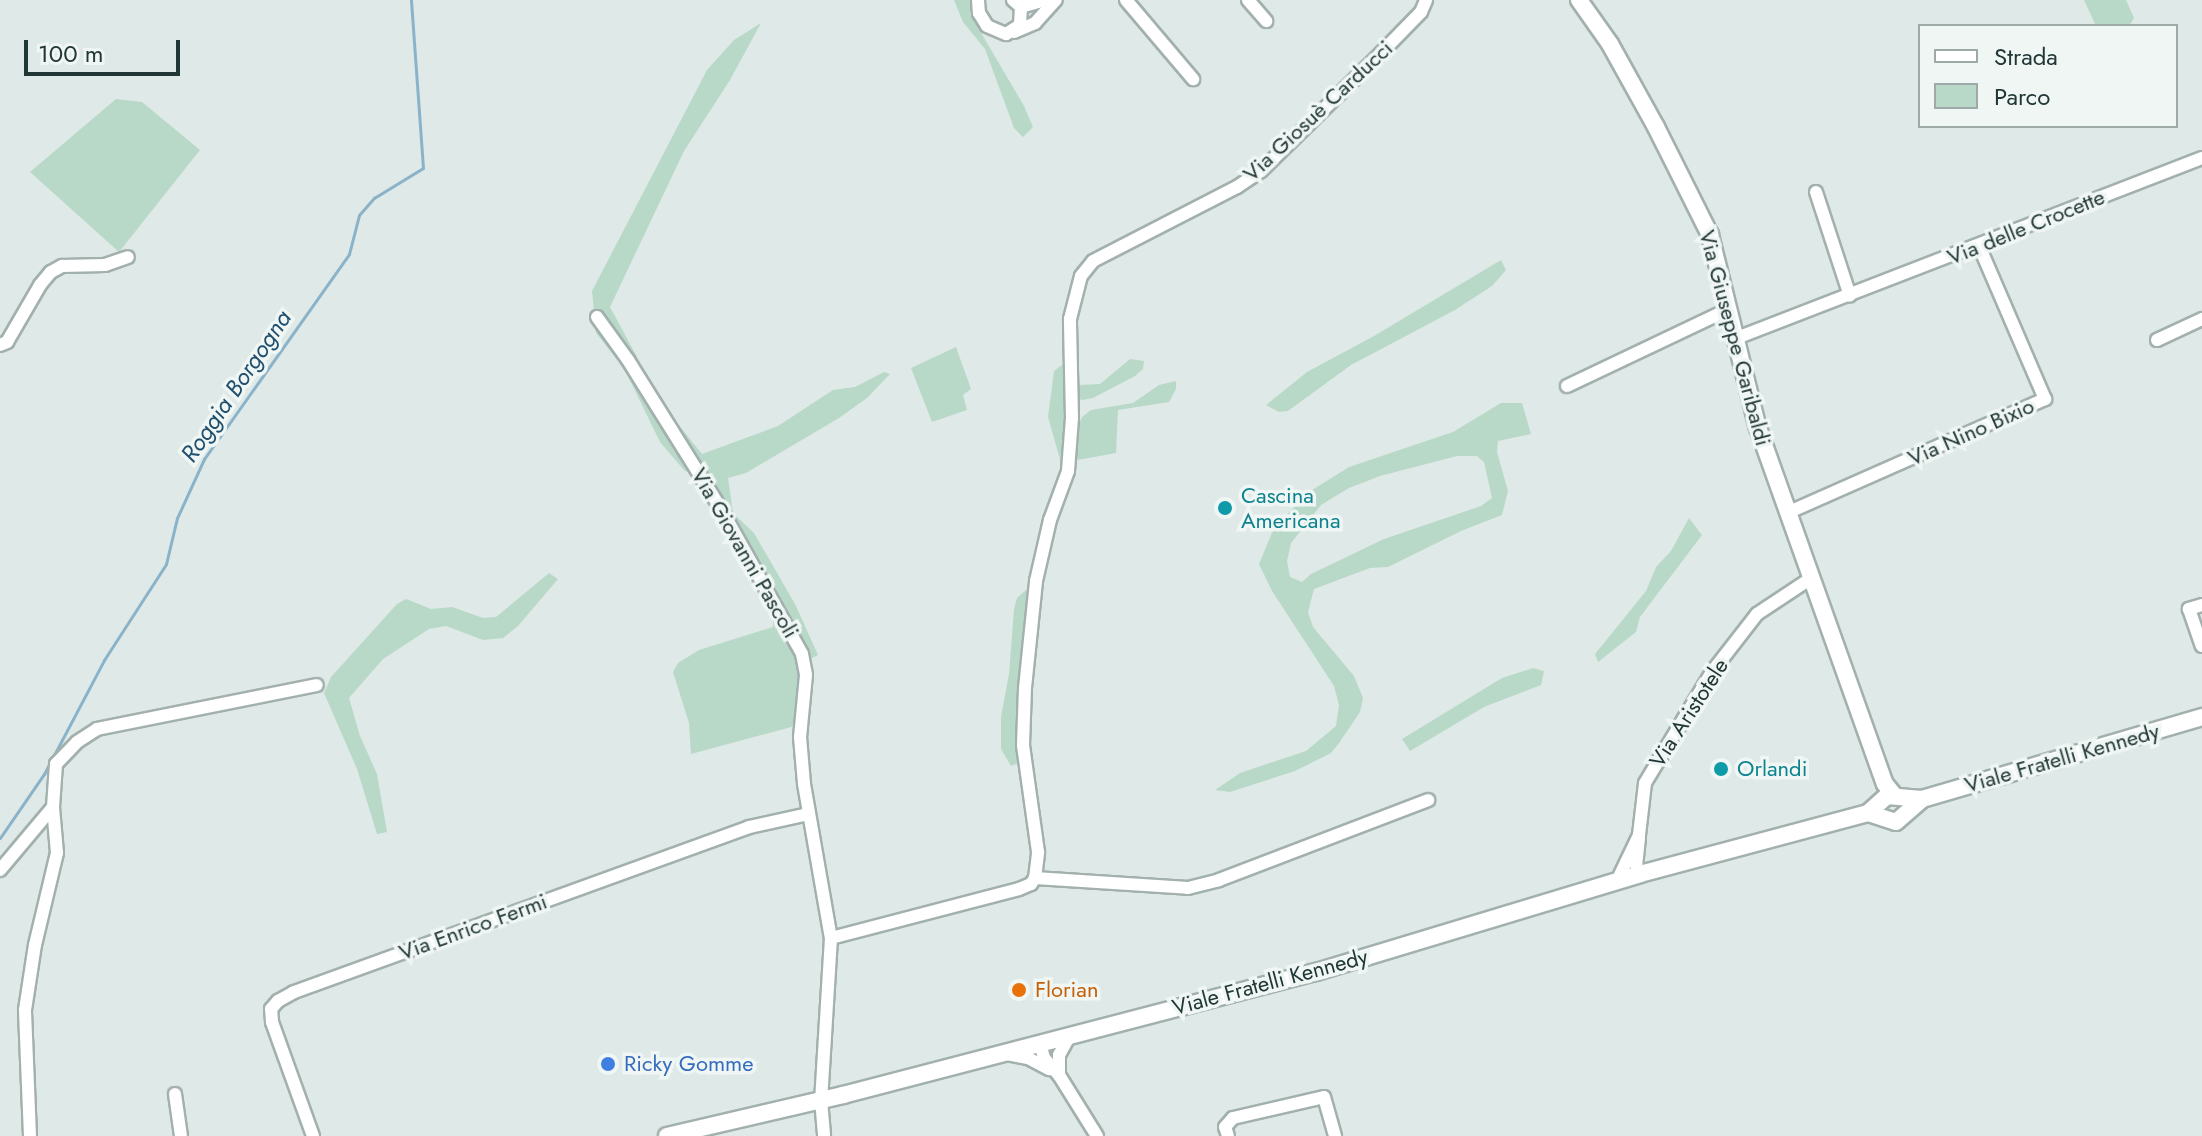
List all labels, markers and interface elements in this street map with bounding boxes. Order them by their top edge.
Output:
scale bar [28,24,184,74]
legend [1918,24,2178,128]
street label: Via Giosuè Carducci [1238,35,1398,187]
text: 100 m [38,36,104,71]
text: Strada [1994,39,2058,74]
text: Parco [1994,79,2050,114]
street label: Via delle Crocette [1943,183,2109,271]
street label: Via Giuseppe Garibaldi [1693,227,1777,449]
water label: Roggia Borgogna [175,305,297,467]
street label: Via Nino Bixio [1904,392,2038,472]
street label: Via Giovanni Pascoli [686,463,804,643]
place label: Cascina Americana [1241,482,1341,534]
marker: Cascina Americana [1216,499,1234,517]
street label: Via Aristotele [1644,654,1734,772]
street label: Viale Fratelli Kennedy [1962,718,2162,798]
place label: Orlandi [1737,756,1807,782]
marker: Orlandi [1712,760,1730,778]
street label: Via Enrico Fermi [395,888,551,966]
street label: Viale Fratelli Kennedy [1169,943,1371,1021]
place label: Florian [1035,977,1098,1003]
marker: Florian [1010,981,1028,999]
place label: Ricky Gomme [624,1051,754,1077]
marker: Ricky Gomme [599,1055,617,1073]

